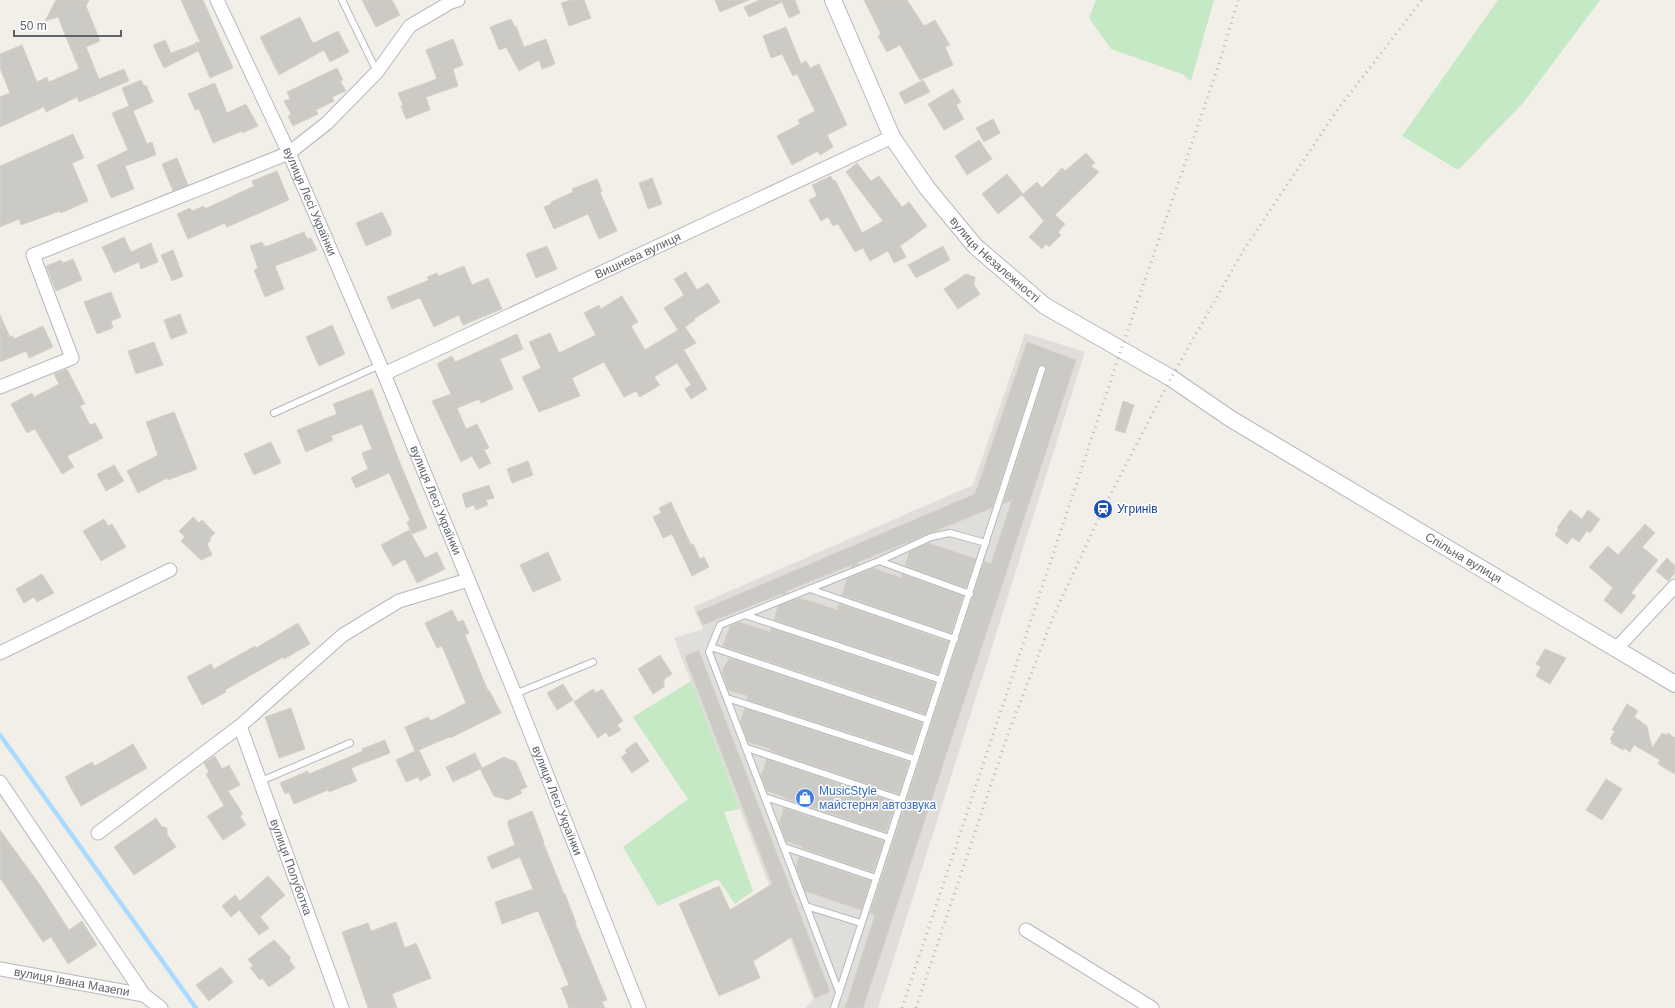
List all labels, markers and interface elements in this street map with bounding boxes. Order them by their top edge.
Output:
scale bar [14,12,121,38]
text: 50 m [20,19,47,33]
street label: вулиця Лесі Українки [280,145,339,258]
street label: вулиця Незалежності [947,214,1043,305]
street label: Вишнева вулиця [593,230,683,282]
street label: вулиця Лесі Українки [407,444,464,557]
station icon: Угринів [1092,498,1114,520]
place label: Угринів [1117,502,1158,516]
street label: Спільна вулиця [1423,529,1504,586]
street label: вулиця Лесі Українки [529,744,585,857]
place label: MusicStyle майстерня автозвука [819,784,937,812]
shop icon: MusicStyle майстерня автозвука [794,787,816,809]
street label: вулиця Полуботка [267,817,315,917]
street label: вулиця Івана Мазепи [13,965,131,999]

